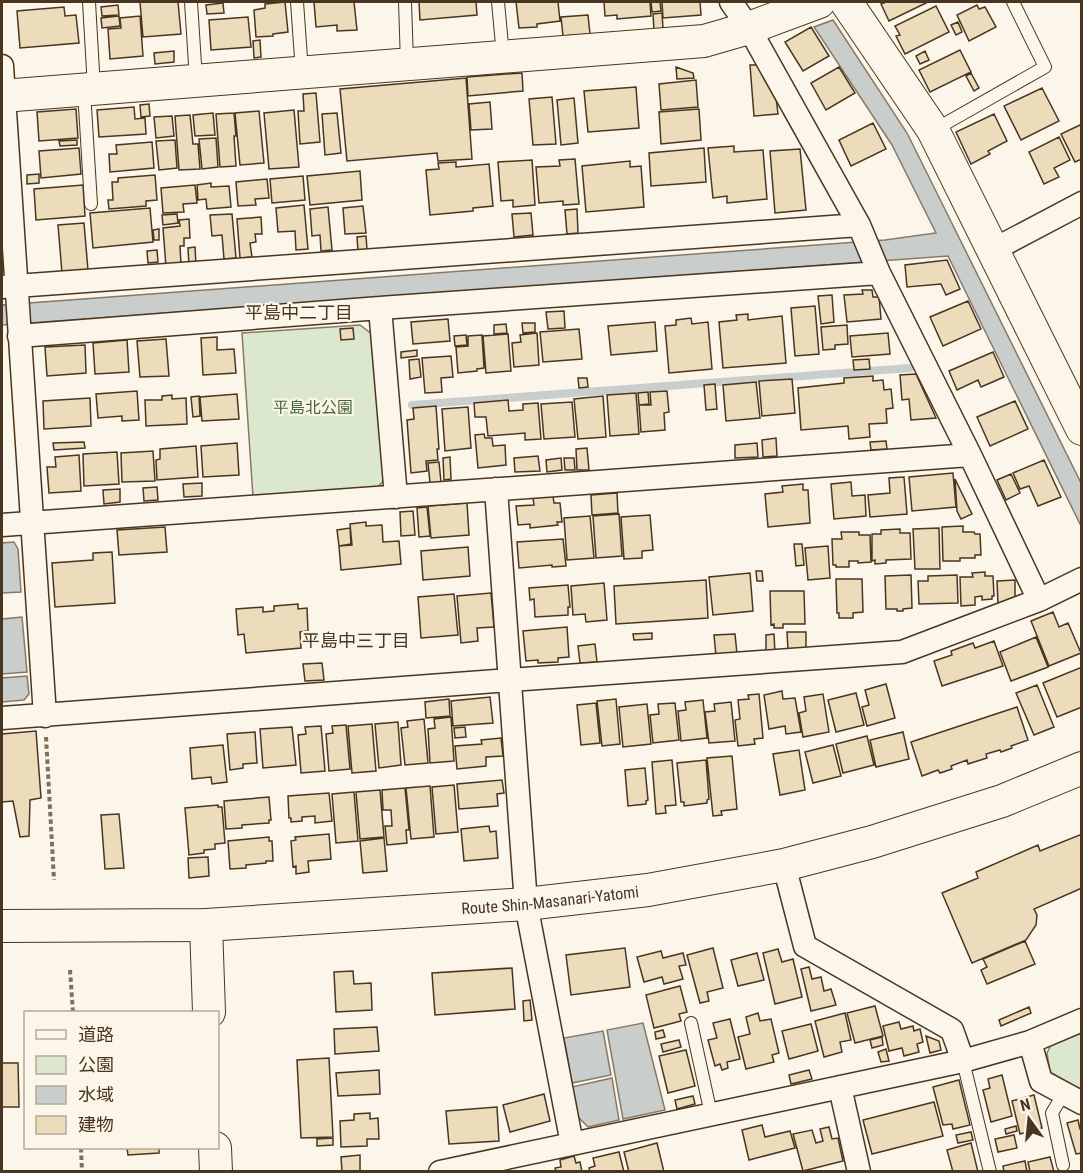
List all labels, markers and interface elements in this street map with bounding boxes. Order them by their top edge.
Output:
district label: 平島中二丁目 [245,302,353,323]
park label: 平島北公園 [273,398,353,417]
district label: 平島中三丁目 [302,630,410,651]
street label: Route Shin-Masanari-Yatomi [461,882,640,918]
legend [24,1011,219,1149]
text: 道路 [78,1024,114,1045]
text: 公園 [78,1054,114,1075]
text: 水域 [78,1084,114,1105]
north arrow [999,1089,1059,1149]
text: N [1018,1095,1032,1115]
text: 建物 [78,1114,114,1135]

